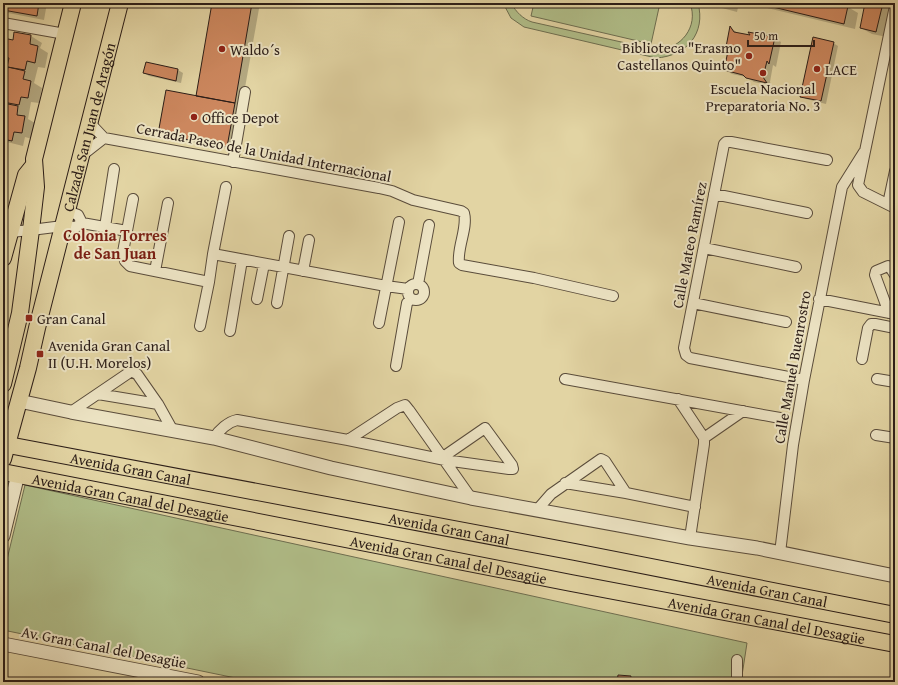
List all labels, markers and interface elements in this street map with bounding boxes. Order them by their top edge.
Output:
scale bar [748,22,814,48]
text: 50 m [754,27,778,44]
place label: Biblioteca "Erasmo Castellanos Quinto" [617,37,741,75]
place label: Waldo´s [230,39,280,60]
street label: Calzada San Juan de Aragón [57,40,120,214]
marker: Waldo´s [217,44,227,54]
marker: Biblioteca "Erasmo Castellanos Quinto" [744,51,754,61]
place label: LACE [825,59,857,80]
marker: LACE [812,64,822,74]
marker: Escuela Nacional Preparatoria No. 3 [758,68,768,78]
place label: Escuela Nacional Preparatoria No. 3 [706,78,820,116]
place label: Office Depot [202,107,280,128]
marker: Office Depot [189,112,199,122]
street label: Cerrada Paseo de la Unidad Internacional [135,117,393,187]
street label: Calle Mateo Ramírez [666,180,712,310]
district label: Colonia Torres de San Juan [63,223,167,265]
street label: Calle Manuel Buenrostro [768,289,816,445]
place label: Gran Canal [37,308,106,329]
marker: Gran Canal [24,313,34,323]
place label: Avenida Gran Canal II (U.H. Morelos) [48,335,170,373]
marker: Avenida Gran Canal II (U.H. Morelos) [35,349,45,359]
street label: Avenida Gran Canal [69,446,193,490]
street label: Avenida Gran Canal del Desagüe [30,467,231,526]
street label: Avenida Gran Canal [387,507,511,550]
street label: Avenida Gran Canal del Desagüe [348,530,549,589]
street label: Avenida Gran Canal [705,568,829,612]
street label: Avenida Gran Canal del Desagüe [667,591,867,649]
street label: Av. Gran Canal del Desagüe [20,621,188,673]

